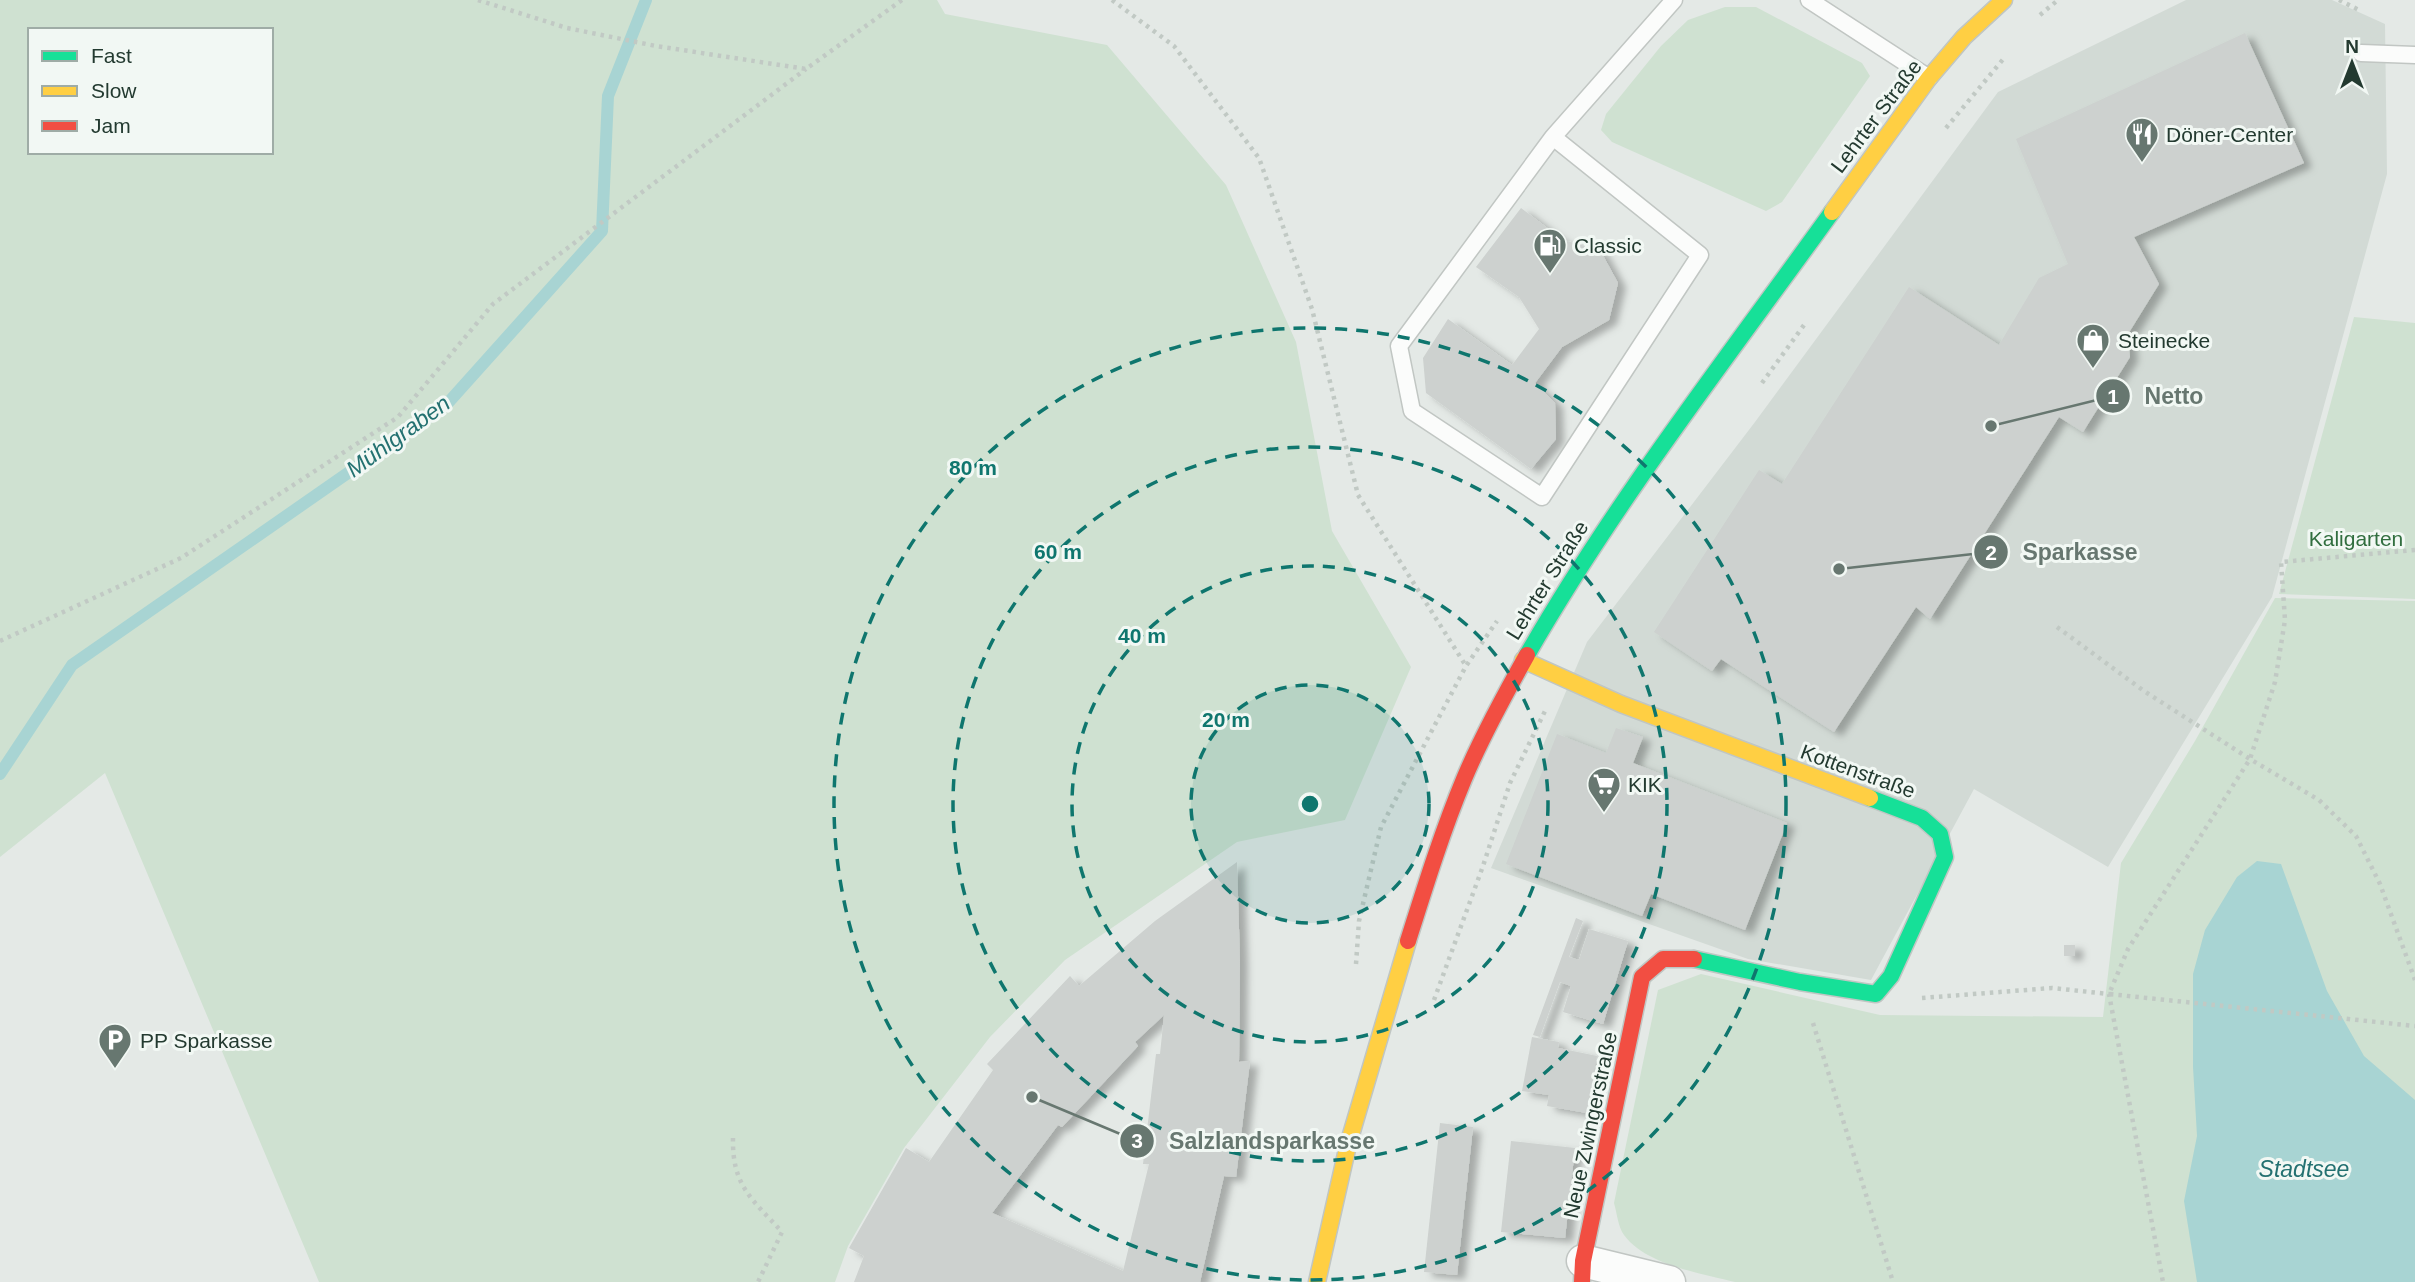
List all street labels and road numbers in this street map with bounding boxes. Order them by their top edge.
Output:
street label: Lehrter Straße [1826,55,1926,177]
street label: Lehrter Straße [1501,516,1593,644]
street label: Kottenstraße [1798,740,1918,802]
street label: Neue Zwingerstraße [1559,1030,1621,1220]

